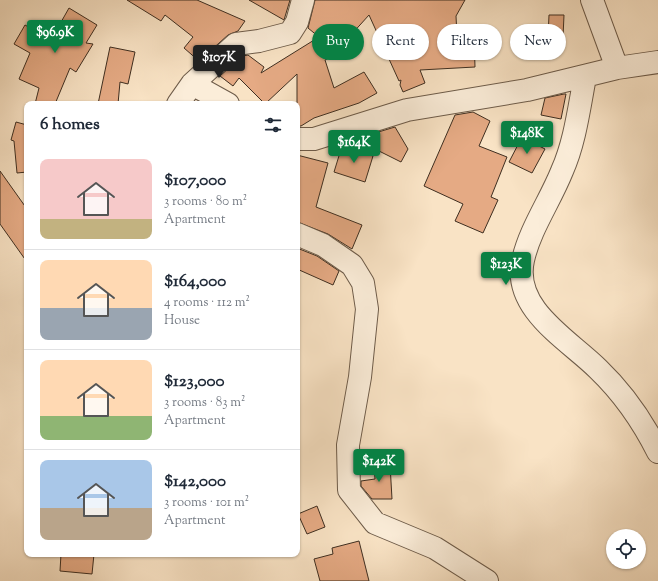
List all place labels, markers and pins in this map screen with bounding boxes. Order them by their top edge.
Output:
pin: $96.9K [22,20,88,54]
pin: $107K [191,45,247,79]
pin: $148K [499,121,555,155]
pin: $164K [326,130,382,164]
pin: $123K [478,252,534,286]
pin: $142K [351,449,407,483]

